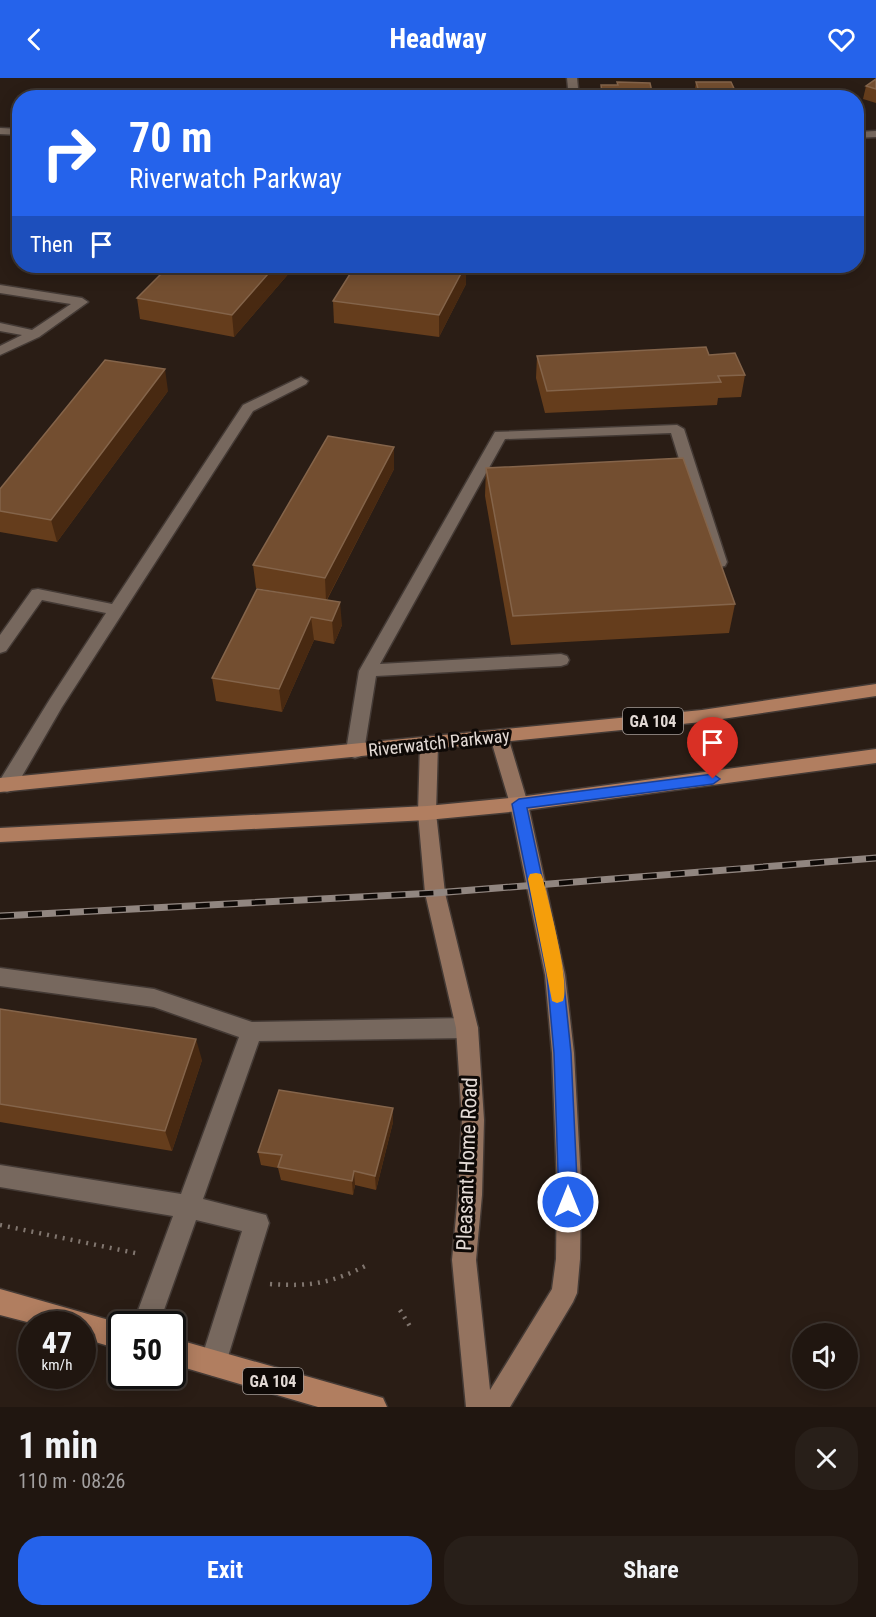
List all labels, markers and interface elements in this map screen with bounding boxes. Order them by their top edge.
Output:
icon: back [18,23,51,56]
text: Headway [389,23,487,55]
icon: heart [825,23,858,56]
text: 70 m [129,113,212,162]
icon: right [30,114,108,192]
text: Riverwatch Parkway [129,163,342,195]
icon: arrive [85,228,118,261]
text: Then [30,232,73,257]
road number: GA 104 [623,708,683,734]
pin [687,717,738,779]
street label: Riverwatch Parkway [367,725,511,760]
icon: arrive [696,726,729,759]
street label: Pleasant Home Road [452,1077,482,1251]
position arrow [536,1170,600,1234]
speed limit sign: 50 [108,1311,186,1389]
map controls [792,1323,858,1389]
button: sound [792,1323,858,1389]
text: 47 [42,1325,72,1360]
text: km/h [42,1356,72,1374]
road number: GA 104 [243,1368,303,1394]
text: 1 min [18,1425,98,1467]
button: close [795,1427,858,1490]
text: 110 m · 08:26 [18,1469,125,1493]
button: Exit [18,1536,432,1605]
button: Share [444,1536,858,1605]

